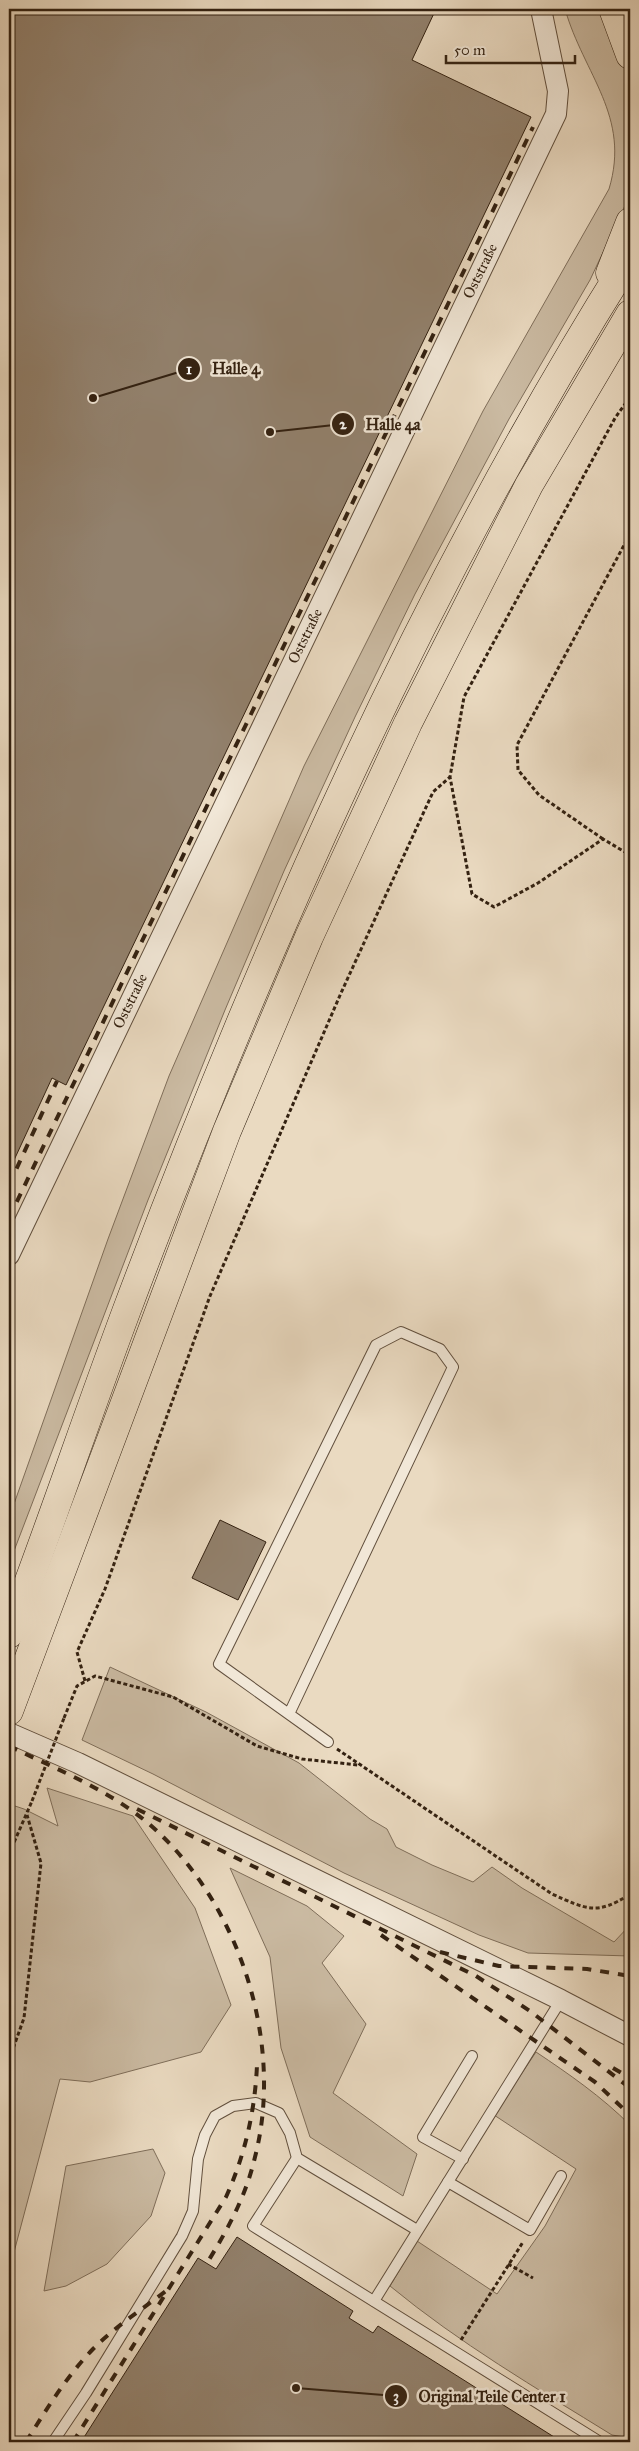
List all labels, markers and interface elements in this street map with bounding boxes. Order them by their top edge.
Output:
scale bar [446,32,575,64]
text: 50 m [454,41,486,59]
street label: Oststraße [459,241,501,301]
callout: Halle 4 [177,353,270,384]
text: Halle 4 [212,359,261,379]
text: 1 [186,360,192,378]
callout: Halle 4a [330,408,430,439]
text: 2 [339,415,347,433]
text: Halle 4a [366,415,422,435]
street label: Oststraße [284,606,326,666]
street label: Oststraße [109,971,151,1031]
callout: Original Teile Center 1 [383,2380,575,2411]
text: 3 [393,2387,399,2406]
text: Original Teile Center 1 [419,2387,566,2407]

